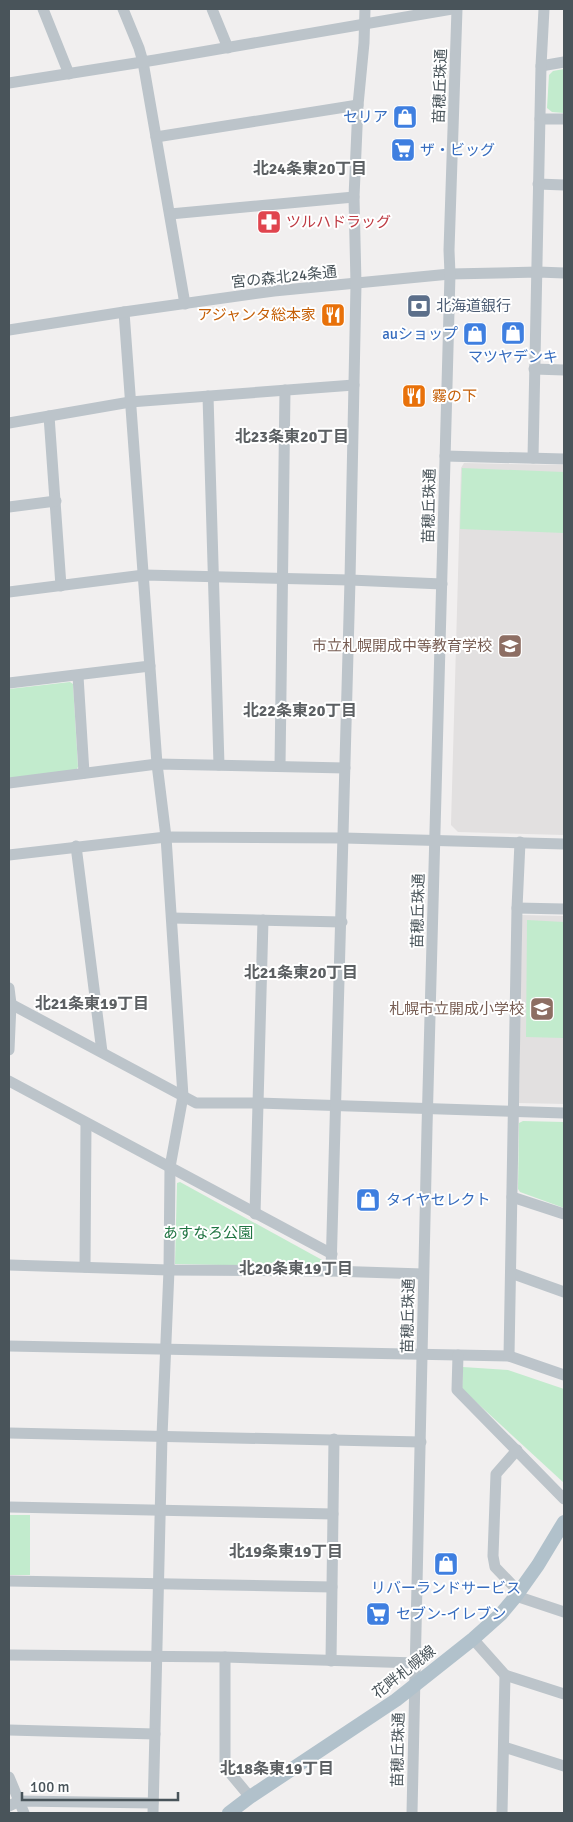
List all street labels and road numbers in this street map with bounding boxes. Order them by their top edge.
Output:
street label: 苗穂丘珠通 [430,48,450,124]
street label: 宮の森北24条通 [230,262,338,292]
street label: 苗穂丘珠通 [419,468,439,544]
street label: 苗穂丘珠通 [408,873,428,949]
street label: 苗穂丘珠通 [398,1278,418,1354]
street label: 花畔札幌線 [369,1642,439,1702]
street label: 苗穂丘珠通 [388,1712,408,1788]

